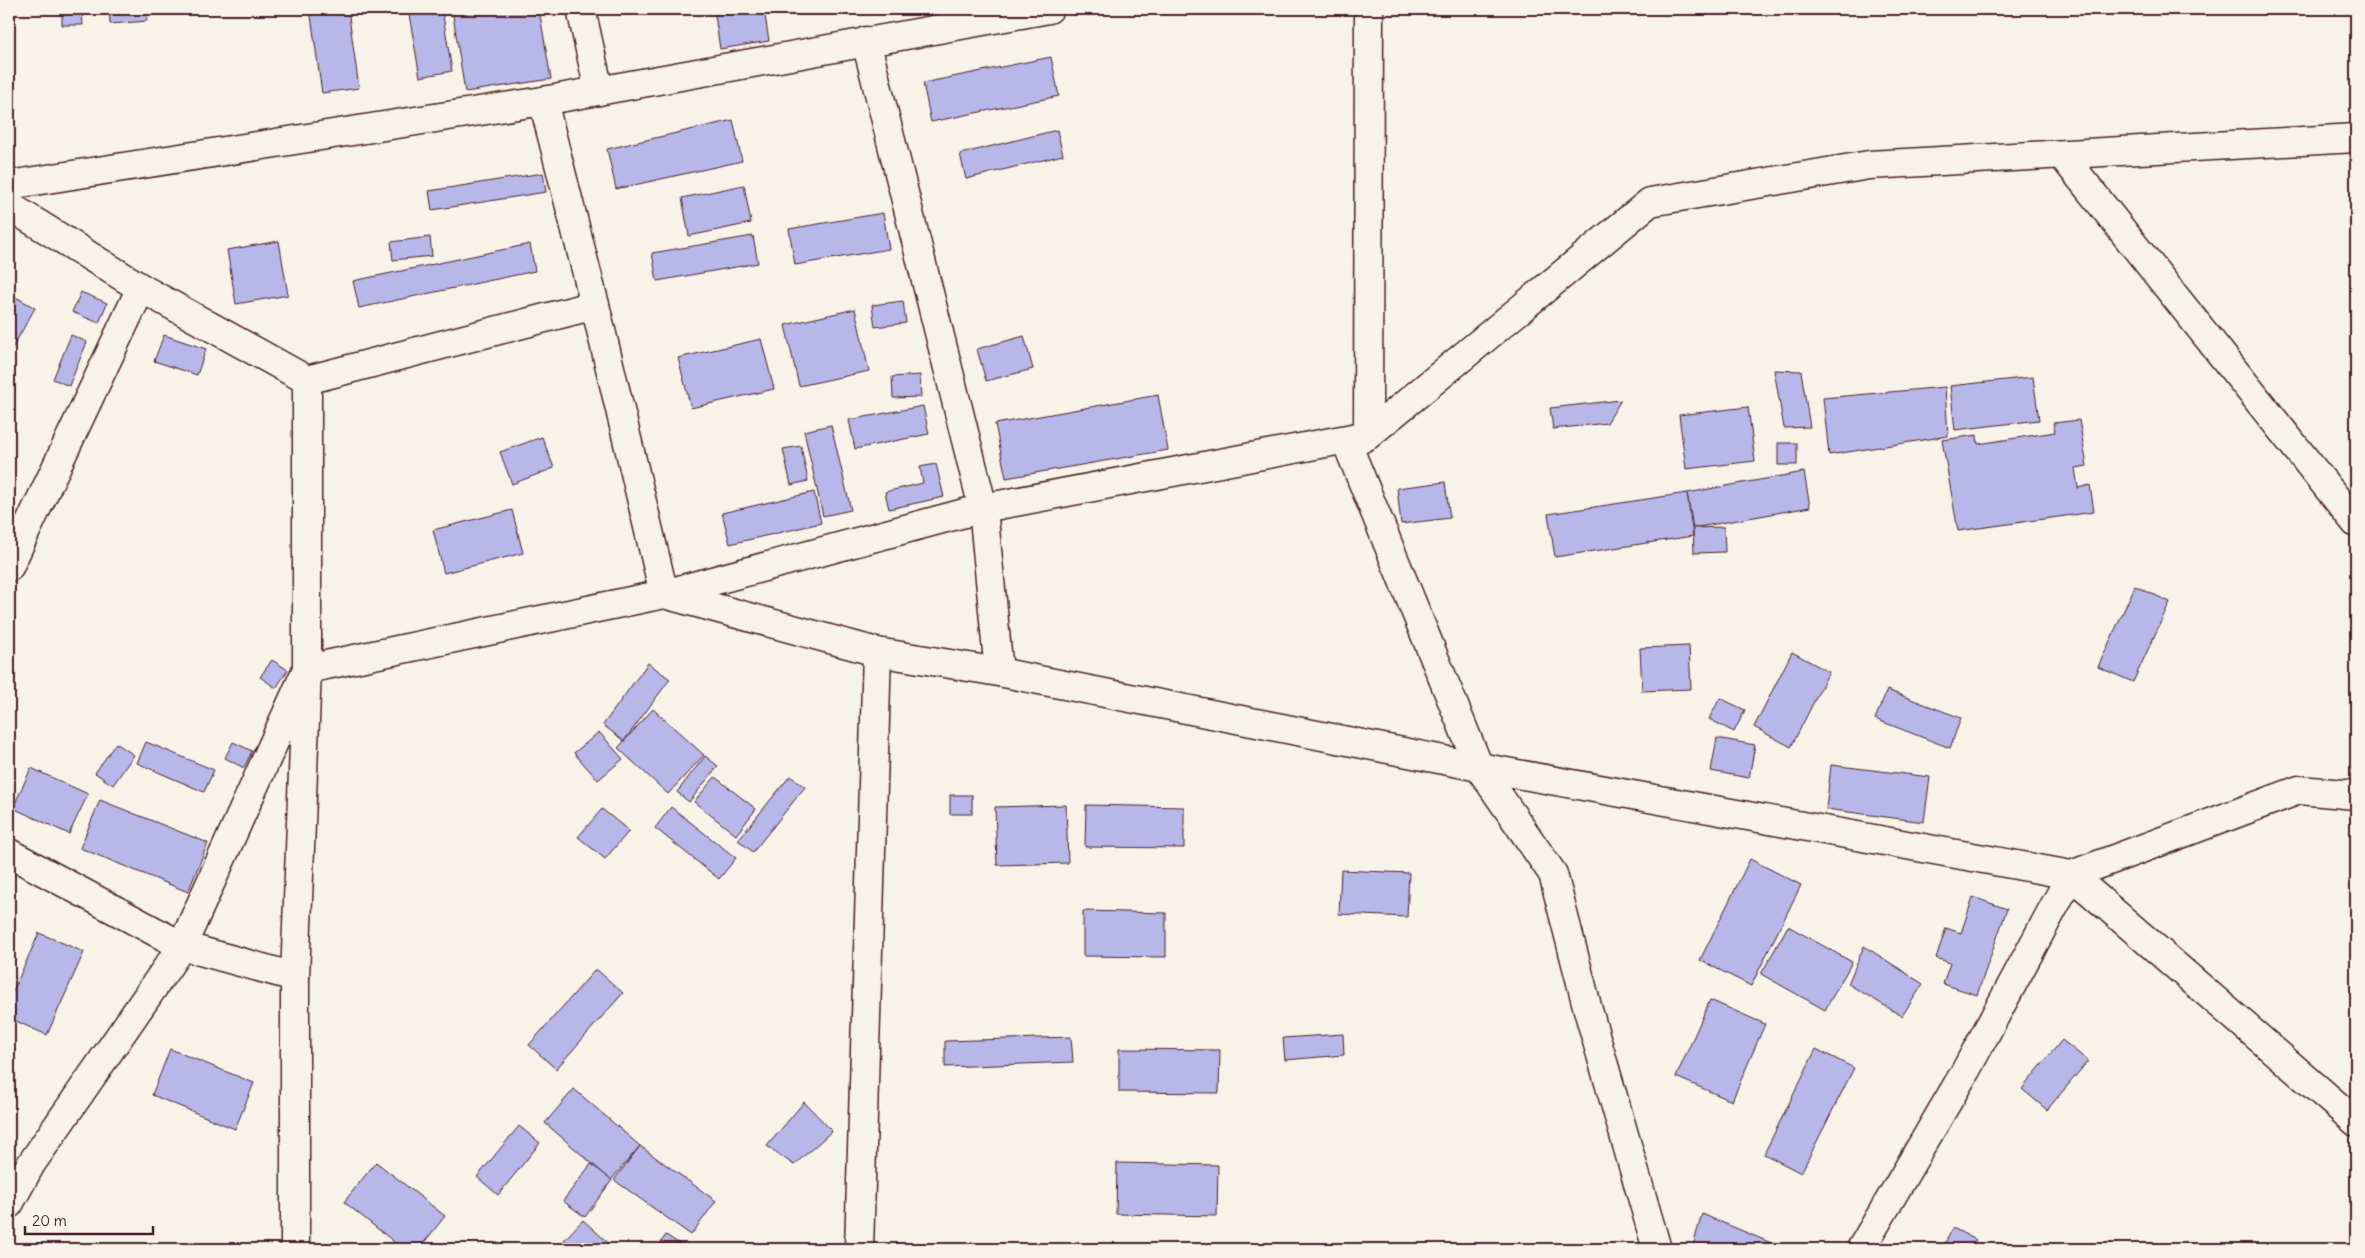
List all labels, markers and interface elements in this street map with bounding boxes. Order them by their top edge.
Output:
scale bar [25,1203,152,1235]
text: 20 m [32,1211,67,1230]

